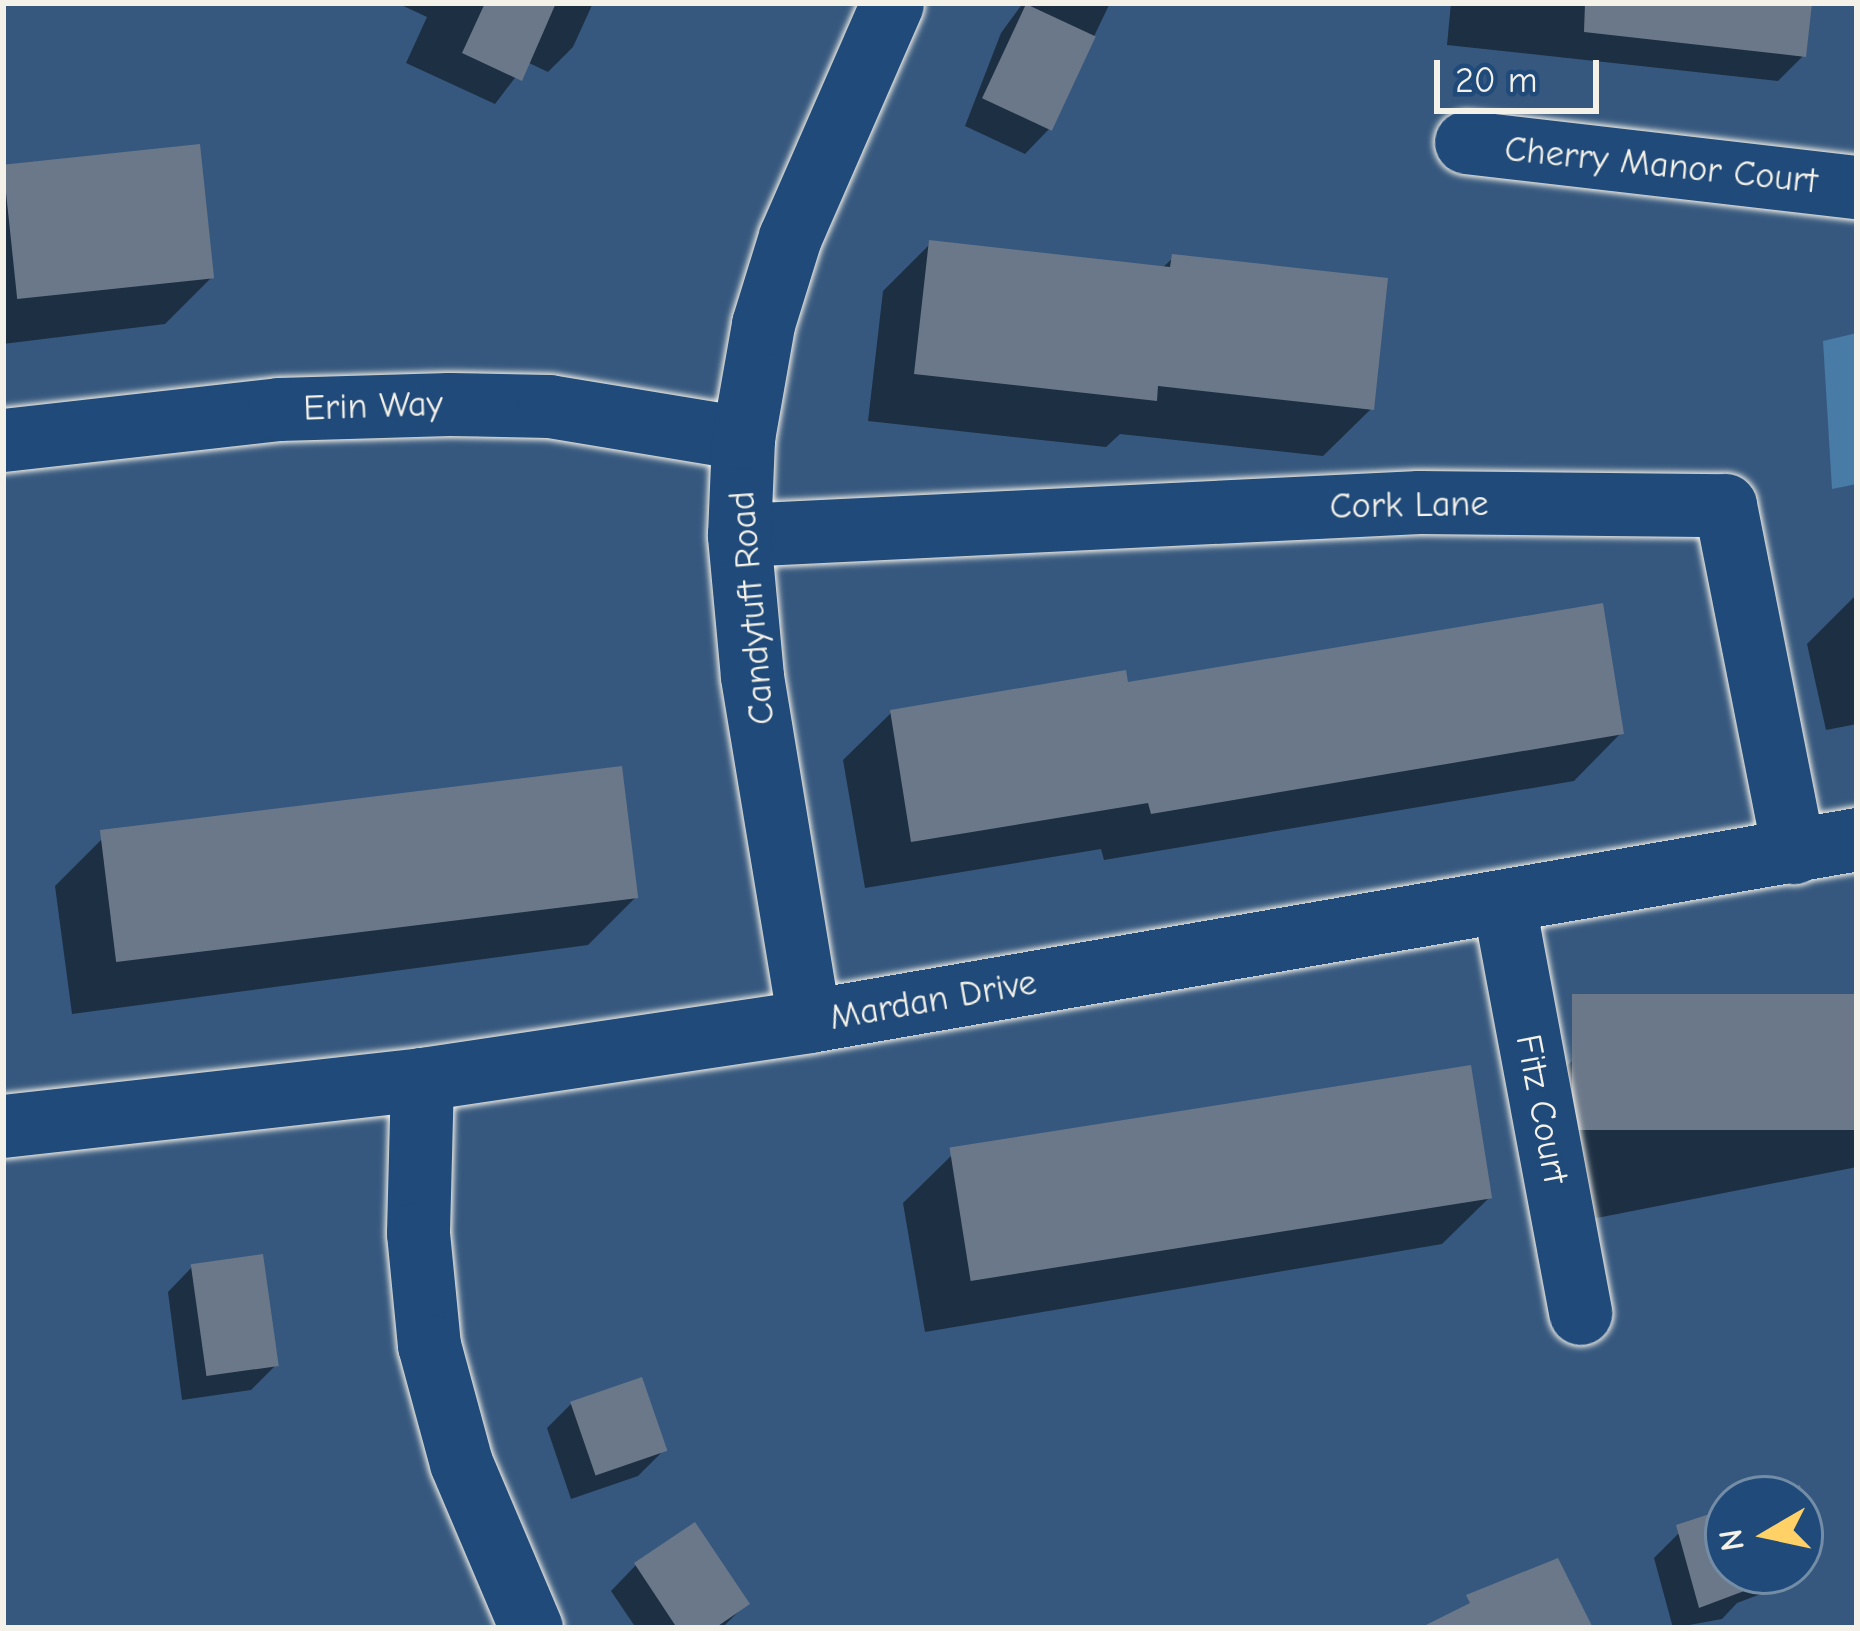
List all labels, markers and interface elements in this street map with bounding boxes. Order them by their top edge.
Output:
scale bar [1440,36,1605,110]
text: 20 m [1455,60,1538,101]
street label: Cherry Manor Court [1502,127,1820,203]
street label: Erin Way [303,382,443,430]
street label: Cork Lane [1329,482,1489,528]
street label: Candytuft Road [720,489,784,727]
street label: Mardan Drive [826,961,1040,1039]
street label: Fitz Court [1506,1031,1578,1187]
north arrow [1704,1475,1824,1595]
text: N [1711,1527,1752,1554]

